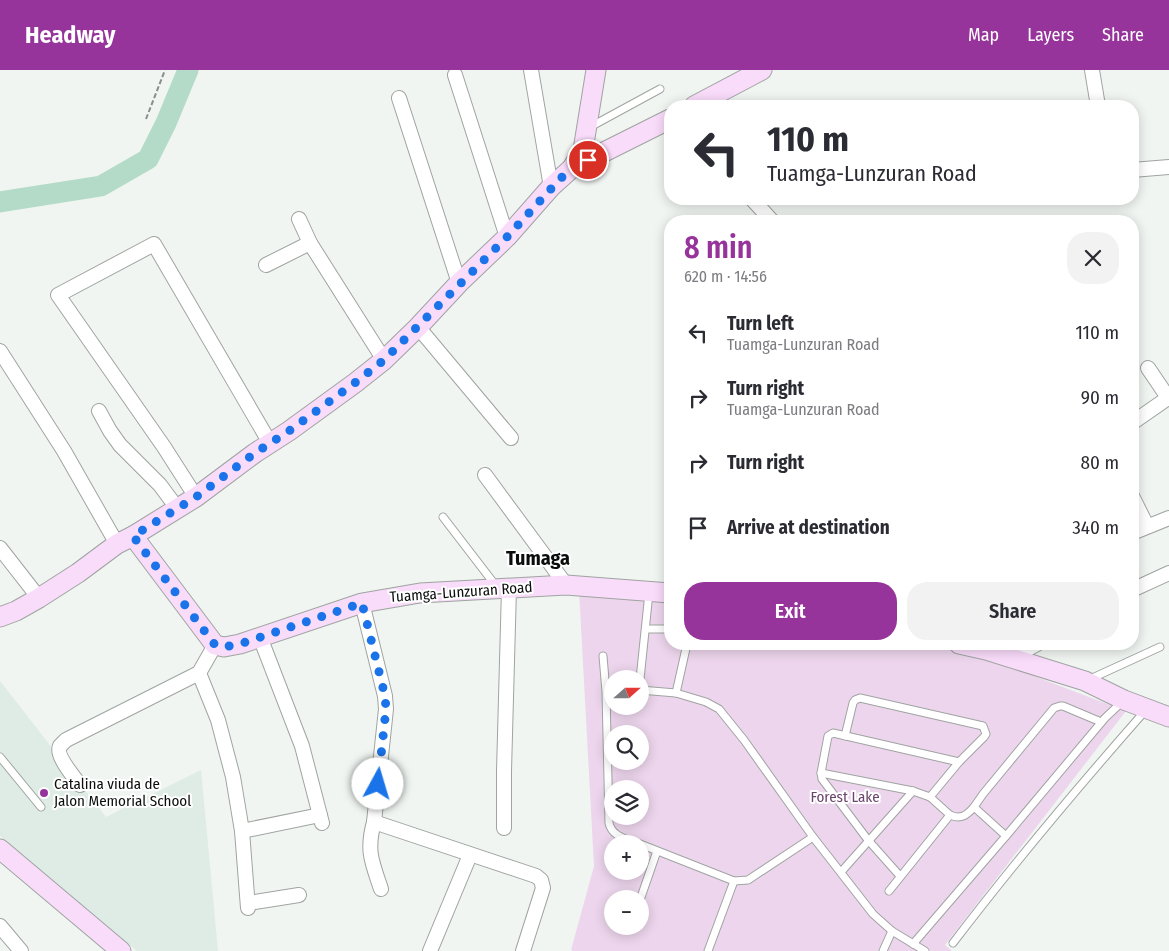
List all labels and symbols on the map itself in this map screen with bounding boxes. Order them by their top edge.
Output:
pin [567,139,609,181]
district label: Tumaga [506,546,570,570]
street label: Tuamga-Lunzuran Road [389,578,533,606]
north arrow [604,670,649,715]
position arrow [351,757,403,809]
place label: Catalina viuda de Jalon Memorial School [54,775,191,810]
marker: Catalina viuda de Jalon Memorial School [38,787,50,799]
park label: Forest Lake [810,788,880,806]

